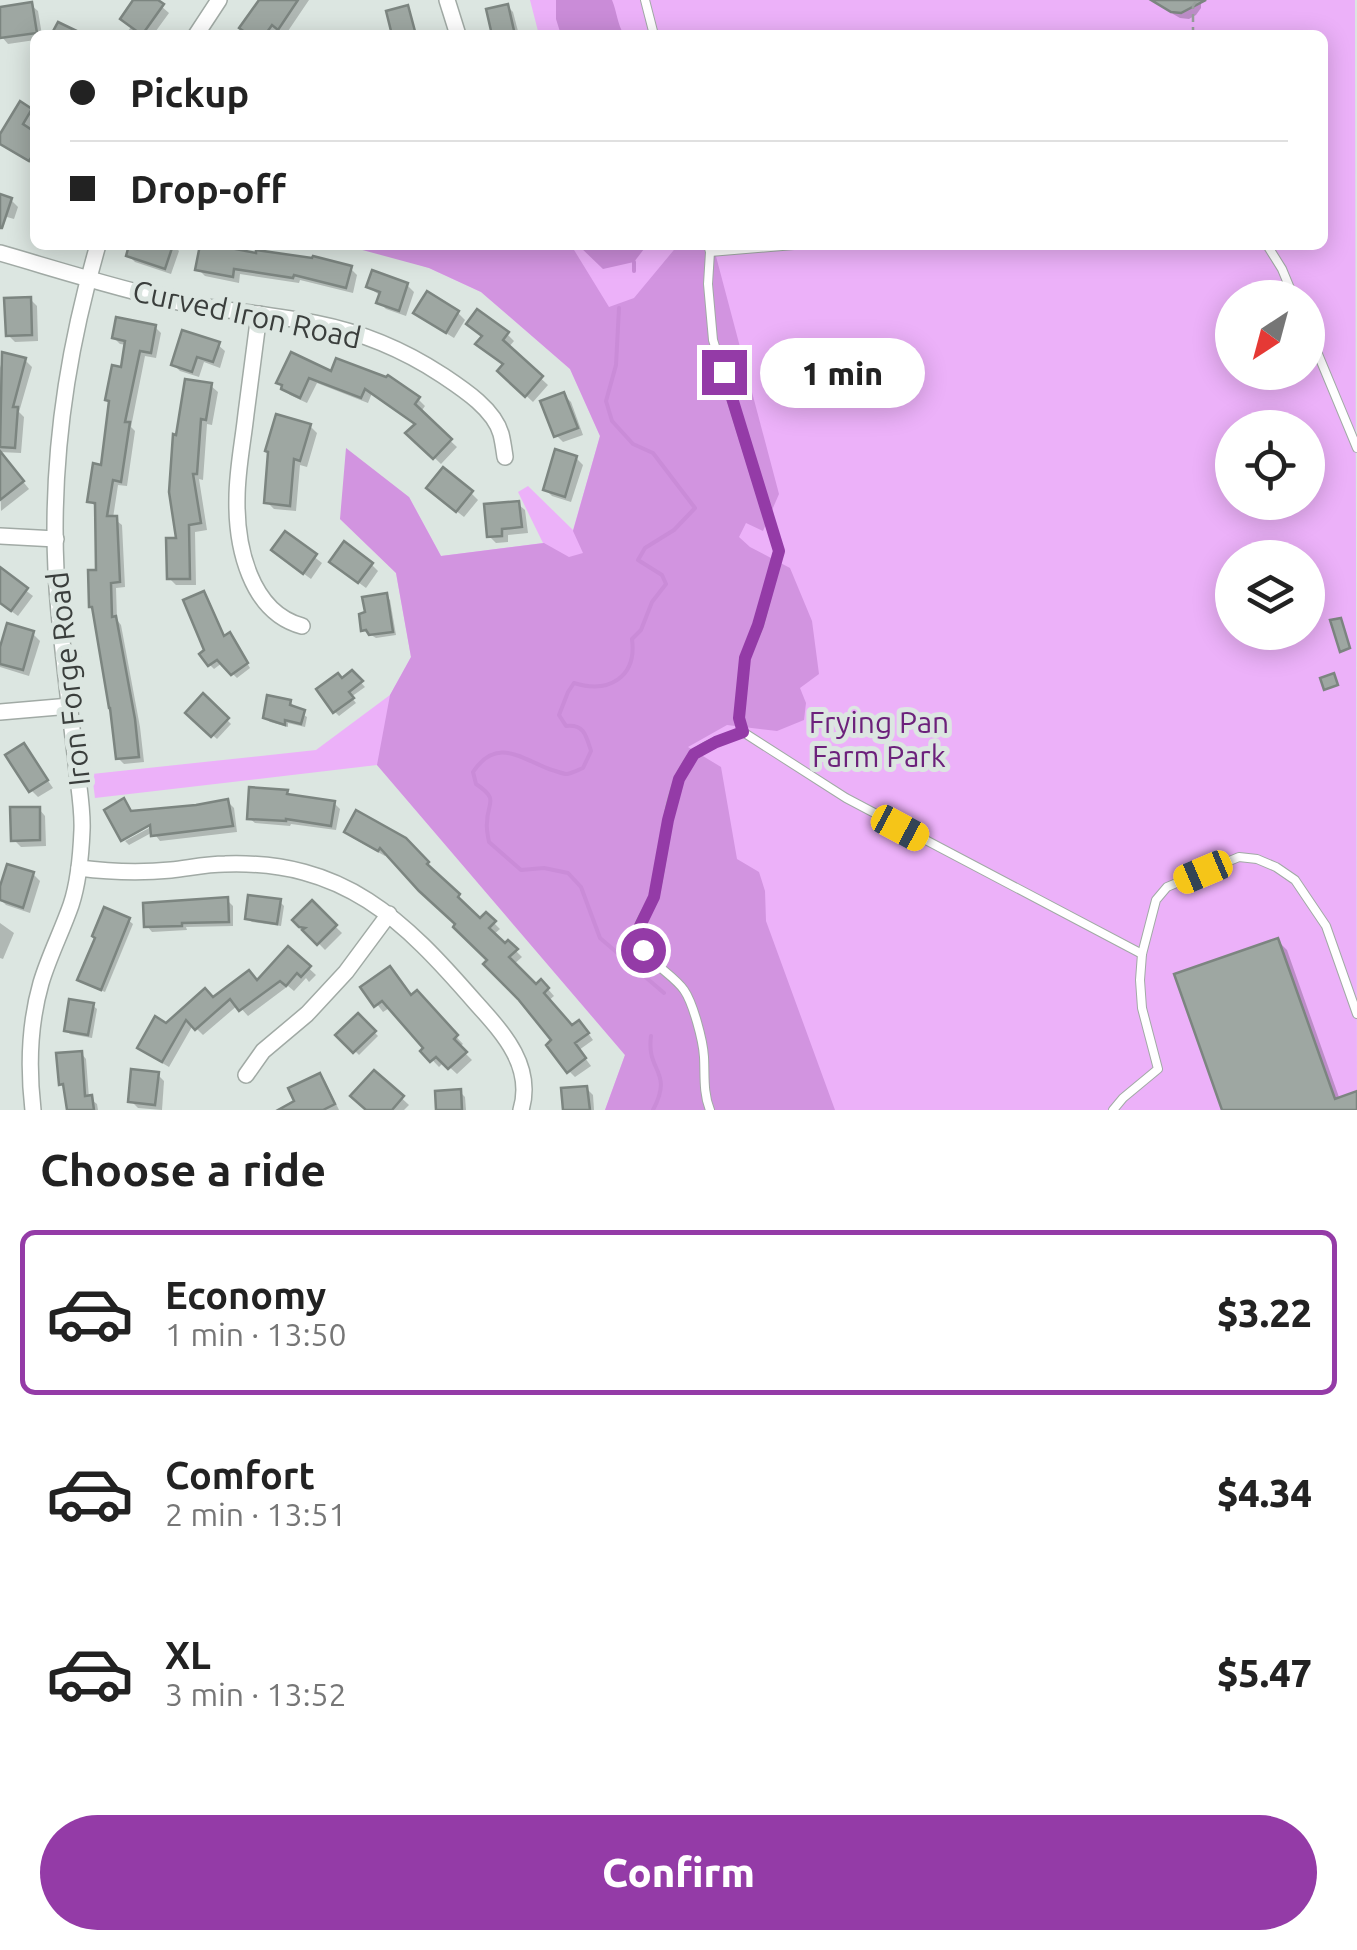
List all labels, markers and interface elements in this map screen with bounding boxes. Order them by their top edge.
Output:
text: Pickup [130,72,249,114]
text: Drop-off [130,168,286,210]
street label: Curved Iron Road [130,273,364,355]
north arrow [1215,280,1325,390]
map controls [1215,280,1325,650]
callout: 1 min [759,337,924,407]
route end [702,350,747,395]
text: 1 min [802,355,883,391]
button: locate [1215,410,1325,520]
button: layers [1215,540,1325,650]
street label: Iron Forge Road [40,570,96,788]
park label: Frying Pan Farm Park [809,705,949,773]
car [866,801,934,855]
car [1170,846,1236,898]
route start [621,928,666,973]
text: Choose a ride [40,1144,326,1195]
icon: car [45,1268,135,1358]
text: Economy [165,1274,326,1316]
text: $3.22 [1217,1292,1312,1334]
text: 1 min · 13:50 [165,1316,347,1352]
icon: car [45,1448,135,1538]
text: Comfort [165,1454,315,1496]
text: $4.34 [1217,1472,1312,1514]
text: 2 min · 13:51 [165,1496,347,1532]
icon: car [45,1628,135,1718]
text: XL [165,1634,211,1676]
text: $5.47 [1217,1652,1312,1694]
text: 3 min · 13:52 [165,1676,347,1712]
button: Confirm [40,1815,1317,1930]

